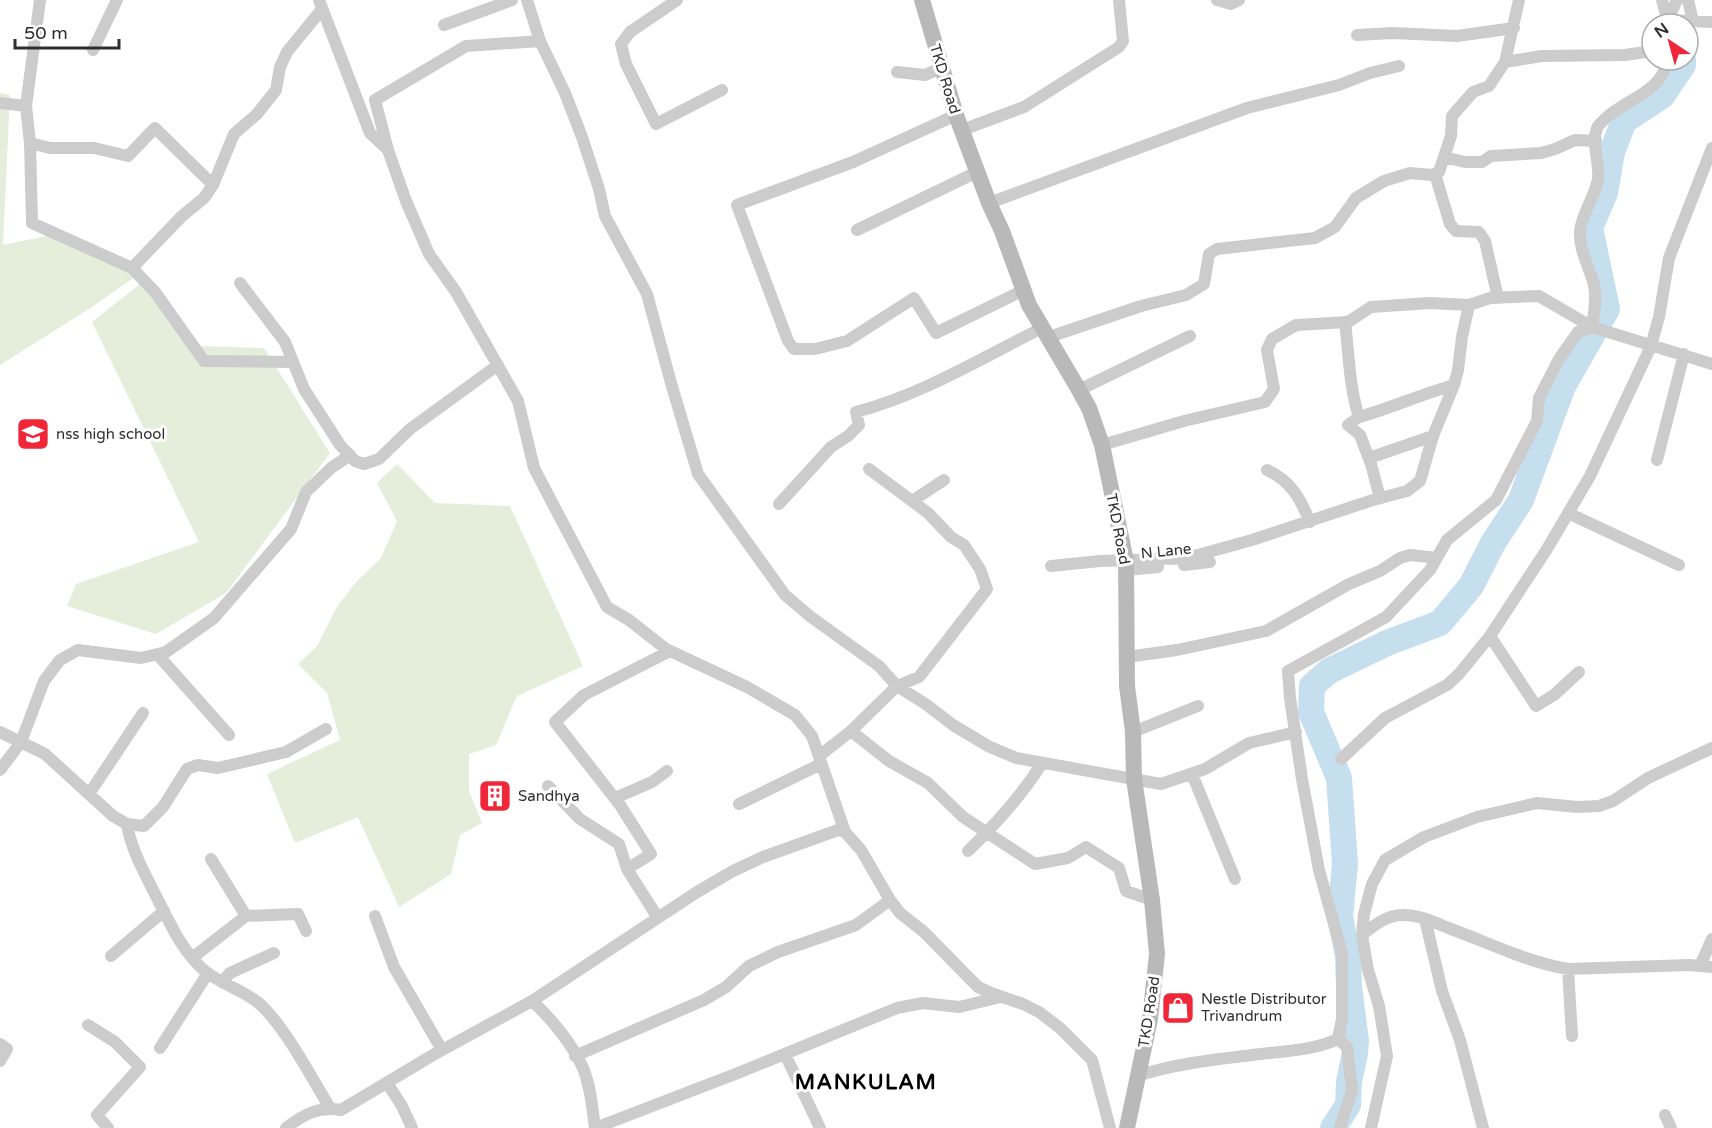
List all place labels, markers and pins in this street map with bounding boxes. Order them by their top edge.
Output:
school or university icon: nss high school [15,416,51,452]
place label: nss high school [56,425,165,443]
building icon: Sandhya [477,778,513,814]
place label: Sandhya [518,787,580,805]
shop icon: Nestle Distributor Trivandrum [1160,990,1196,1026]
place label: Nestle Distributor Trivandrum [1201,990,1327,1025]

